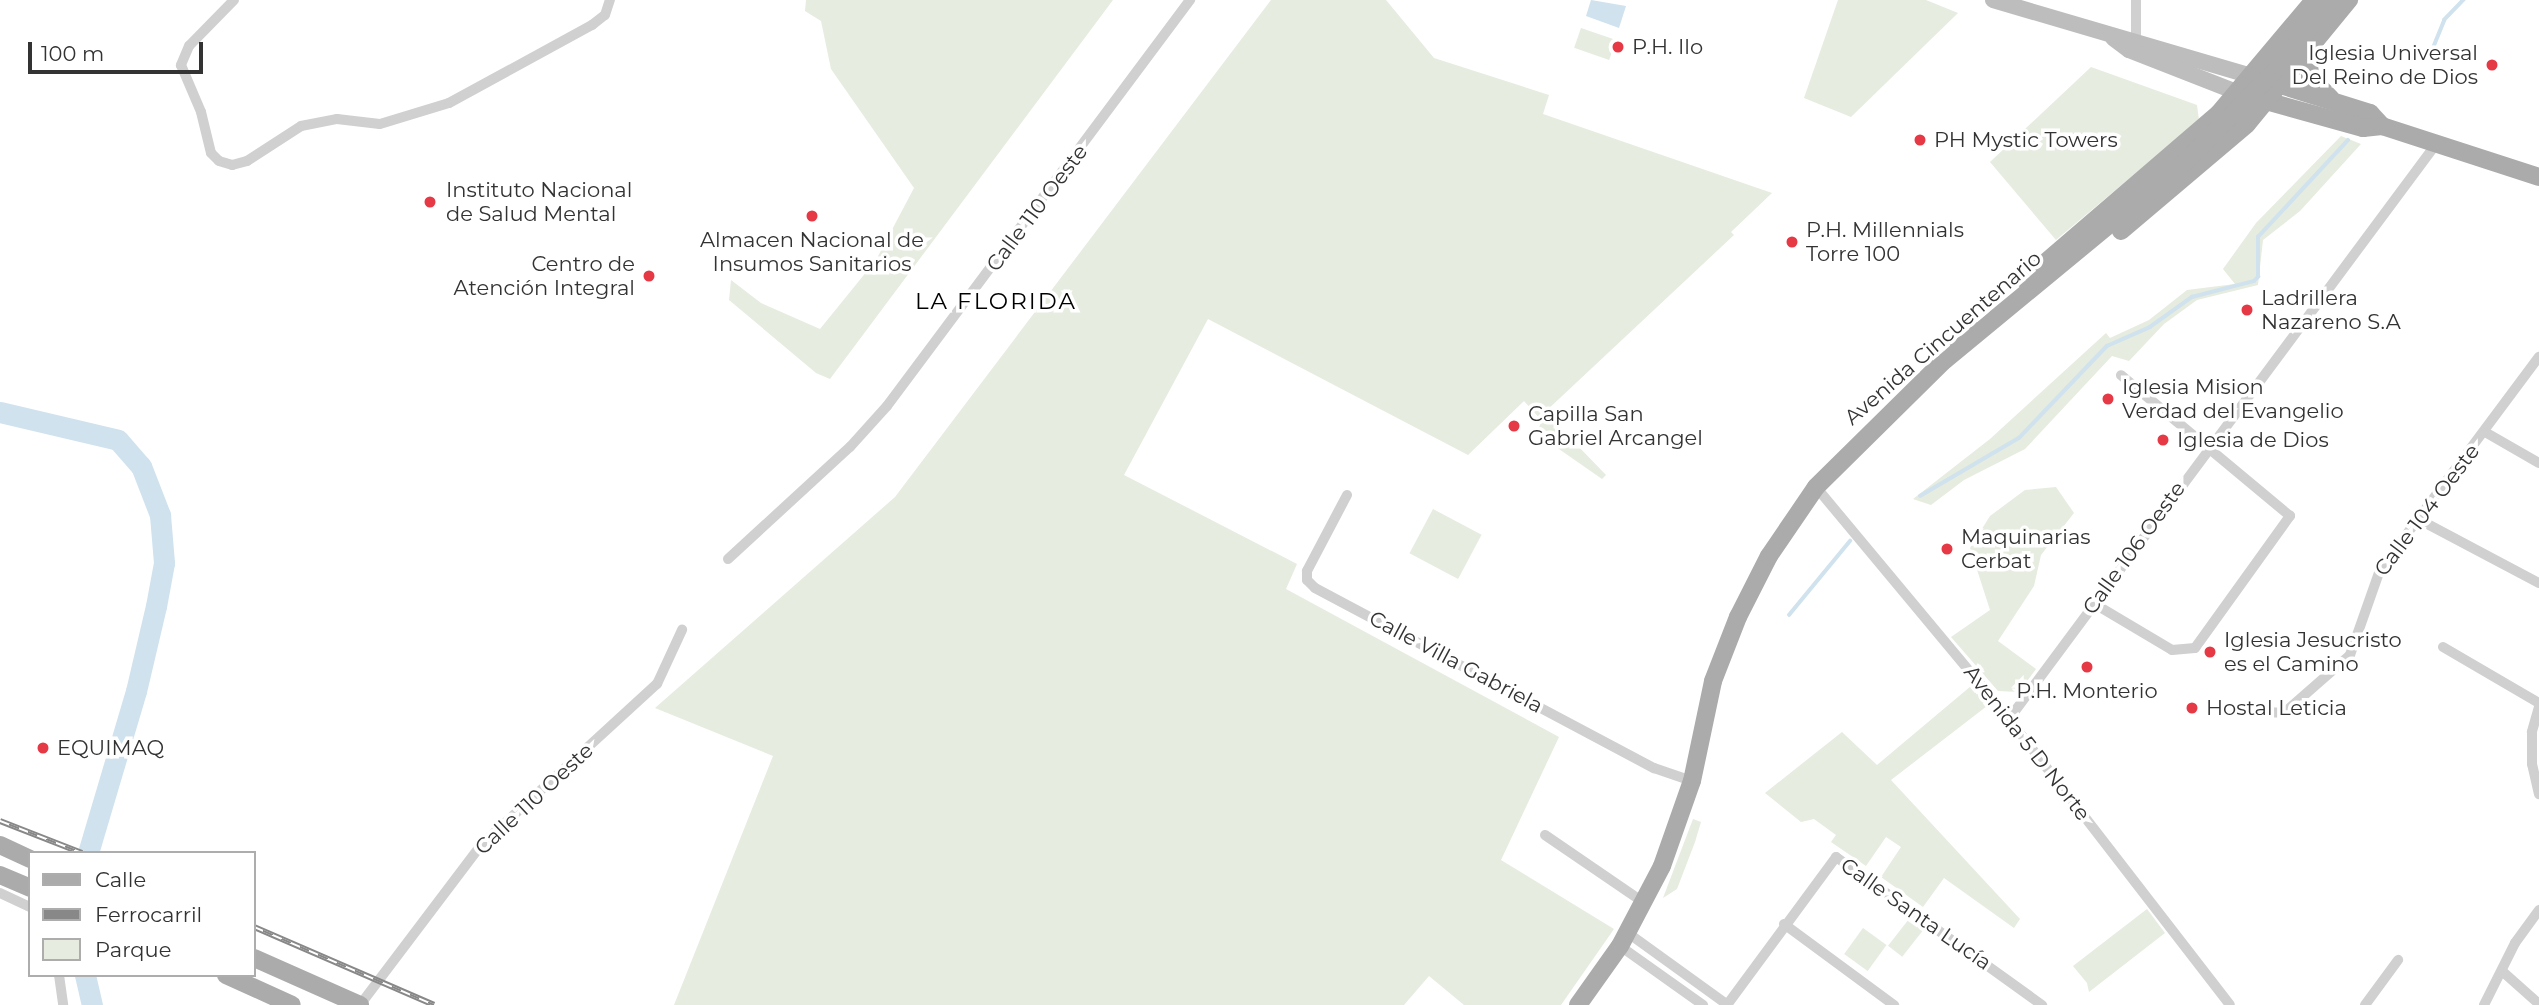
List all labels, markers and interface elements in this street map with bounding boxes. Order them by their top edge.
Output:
scale bar [32,28,206,72]
place label: P.H. Ilo [1632,34,1703,60]
marker: P.H. Ilo [1610,39,1626,55]
place label: Iglesia Universal Del Reino de Dios [2292,40,2478,90]
text: 100 m [41,41,104,66]
marker: Iglesia Universal Del Reino de Dios [2484,57,2500,73]
place label: PH Mystic Towers [1934,127,2118,153]
marker: PH Mystic Towers [1912,132,1928,148]
street label: Calle 110 Oeste [981,140,1093,276]
place label: Instituto Nacional de Salud Mental [446,177,632,227]
marker: Instituto Nacional de Salud Mental [420,192,440,212]
marker: Almacen Nacional de Insumos Sanitarios [804,208,820,224]
place label: P.H. Millennials Torre 100 [1806,217,1964,267]
place label: Almacen Nacional de Insumos Sanitarios [700,227,924,277]
marker: P.H. Millennials Torre 100 [1784,234,1800,250]
street label: Avenida Cincuentenario [1840,246,2046,430]
place label: Centro de Atención Integral [454,251,635,301]
marker: Centro de Atención Integral [641,268,657,284]
place label: Ladrillera Nazareno S.A [2261,285,2401,335]
district label: LA FLORIDA [916,287,1076,315]
marker: Ladrillera Nazareno S.A [2239,302,2255,318]
place label: Iglesia Mision Verdad del Evangelio [2122,374,2344,424]
marker: Iglesia Mision Verdad del Evangelio [2100,391,2116,407]
place label: Capilla San Gabriel Arcangel [1528,401,1703,451]
marker: Capilla San Gabriel Arcangel [1506,418,1522,434]
place label: Iglesia de Dios [2177,427,2329,453]
marker: Iglesia de Dios [2155,432,2171,448]
street label: Calle 104 Oeste [2369,439,2485,581]
street label: Calle 106 Oeste [2077,477,2191,619]
place label: Maquinarias Cerbat [1961,524,2091,574]
marker: Maquinarias Cerbat [1939,541,1955,557]
street label: Calle Villa Gabriela [1365,606,1547,718]
place label: Iglesia Jesucristo es el Camino [2224,627,2402,677]
marker: Iglesia Jesucristo es el Camino [2202,644,2218,660]
marker: P.H. Monterio [2079,659,2095,675]
street label: Avenida 5 D Norte [1959,660,2095,826]
place label: P.H. Monterio [2016,678,2158,704]
place label: Hostal Leticia [2206,695,2347,721]
marker: Hostal Leticia [2184,700,2200,716]
place label: EQUIMAQ [57,735,164,761]
street label: Calle 110 Oeste [470,738,598,860]
marker: EQUIMAQ [35,740,51,756]
legend [28,851,256,977]
street label: Calle Santa Lucía [1836,853,1996,975]
text: Calle [95,867,146,892]
text: Ferrocarril [95,902,202,927]
text: Parque [95,937,171,962]

